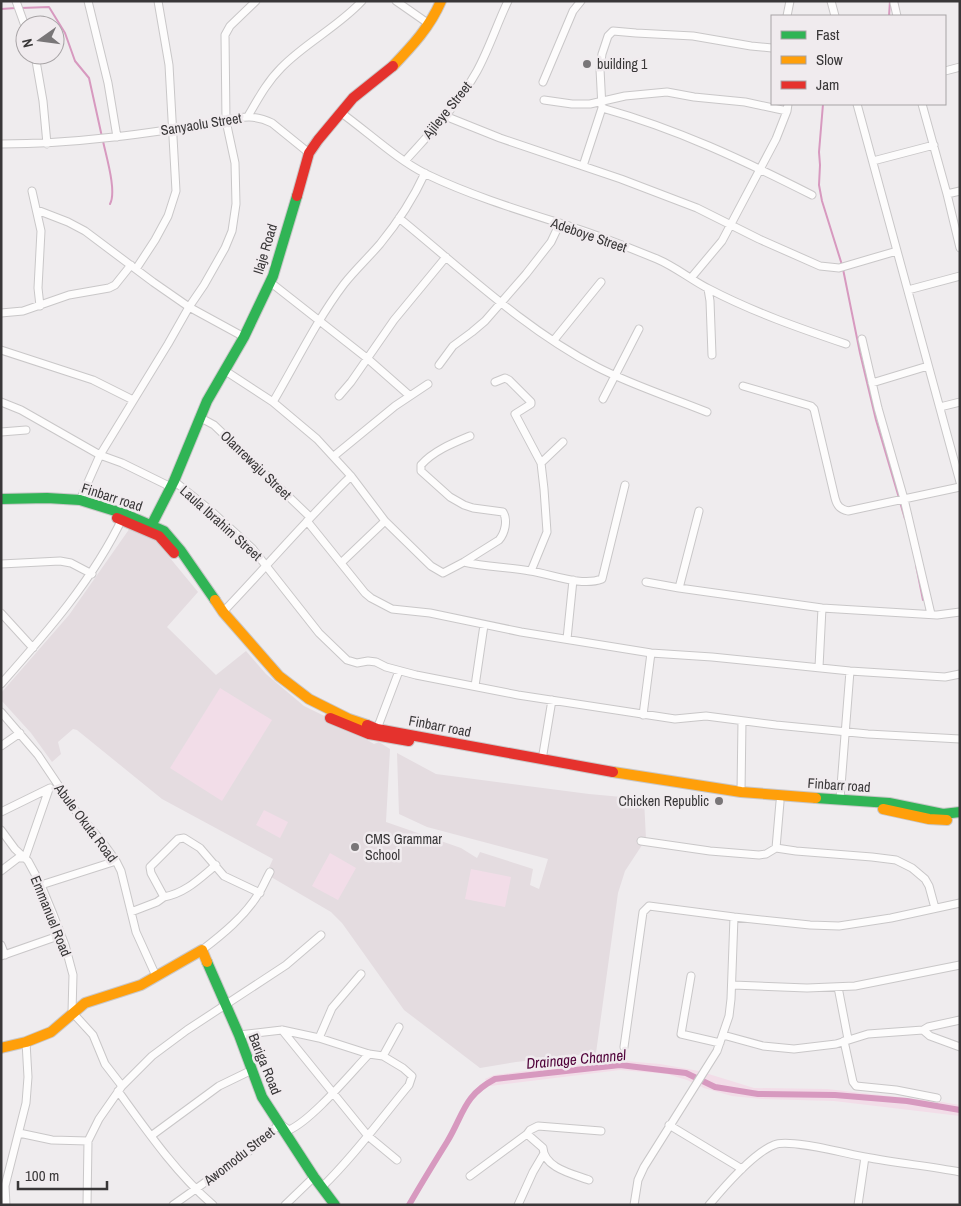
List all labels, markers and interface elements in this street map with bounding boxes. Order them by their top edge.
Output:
north arrow [15,15,65,65]
legend [771,15,946,105]
text: Fast [816,24,840,45]
text: N [18,37,37,49]
text: Slow [816,49,843,70]
place label: building 1 [597,55,648,73]
marker: building 1 [581,58,593,70]
text: Jam [816,74,839,95]
street label: Ajileye Street [418,78,475,143]
street label: Sanyaolu Street [159,109,243,139]
street label: Adeboye Street [548,213,629,256]
street label: Ilaje Road [249,222,281,276]
street label: Olanrewaju Street [217,427,295,503]
street label: Finbarr road [79,479,145,515]
street label: Laula Ibrahim Street [176,482,266,564]
street label: Finbarr road [407,711,473,741]
street label: Finbarr road [807,774,871,796]
street label: Abule Okuta Road [50,779,121,866]
place label: Chicken Republic [618,792,709,810]
marker: Chicken Republic [713,795,725,807]
place label: CMS Grammar School [365,830,442,864]
marker: CMS Grammar School [349,841,361,853]
street label: Emmanuel Road [27,873,75,959]
street label: Bariga Road [245,1031,285,1097]
water label: Drainage Channel [525,1044,627,1074]
street label: Awomodu Street [199,1123,278,1190]
scale bar [18,1158,106,1190]
text: 100 m [25,1165,59,1186]

